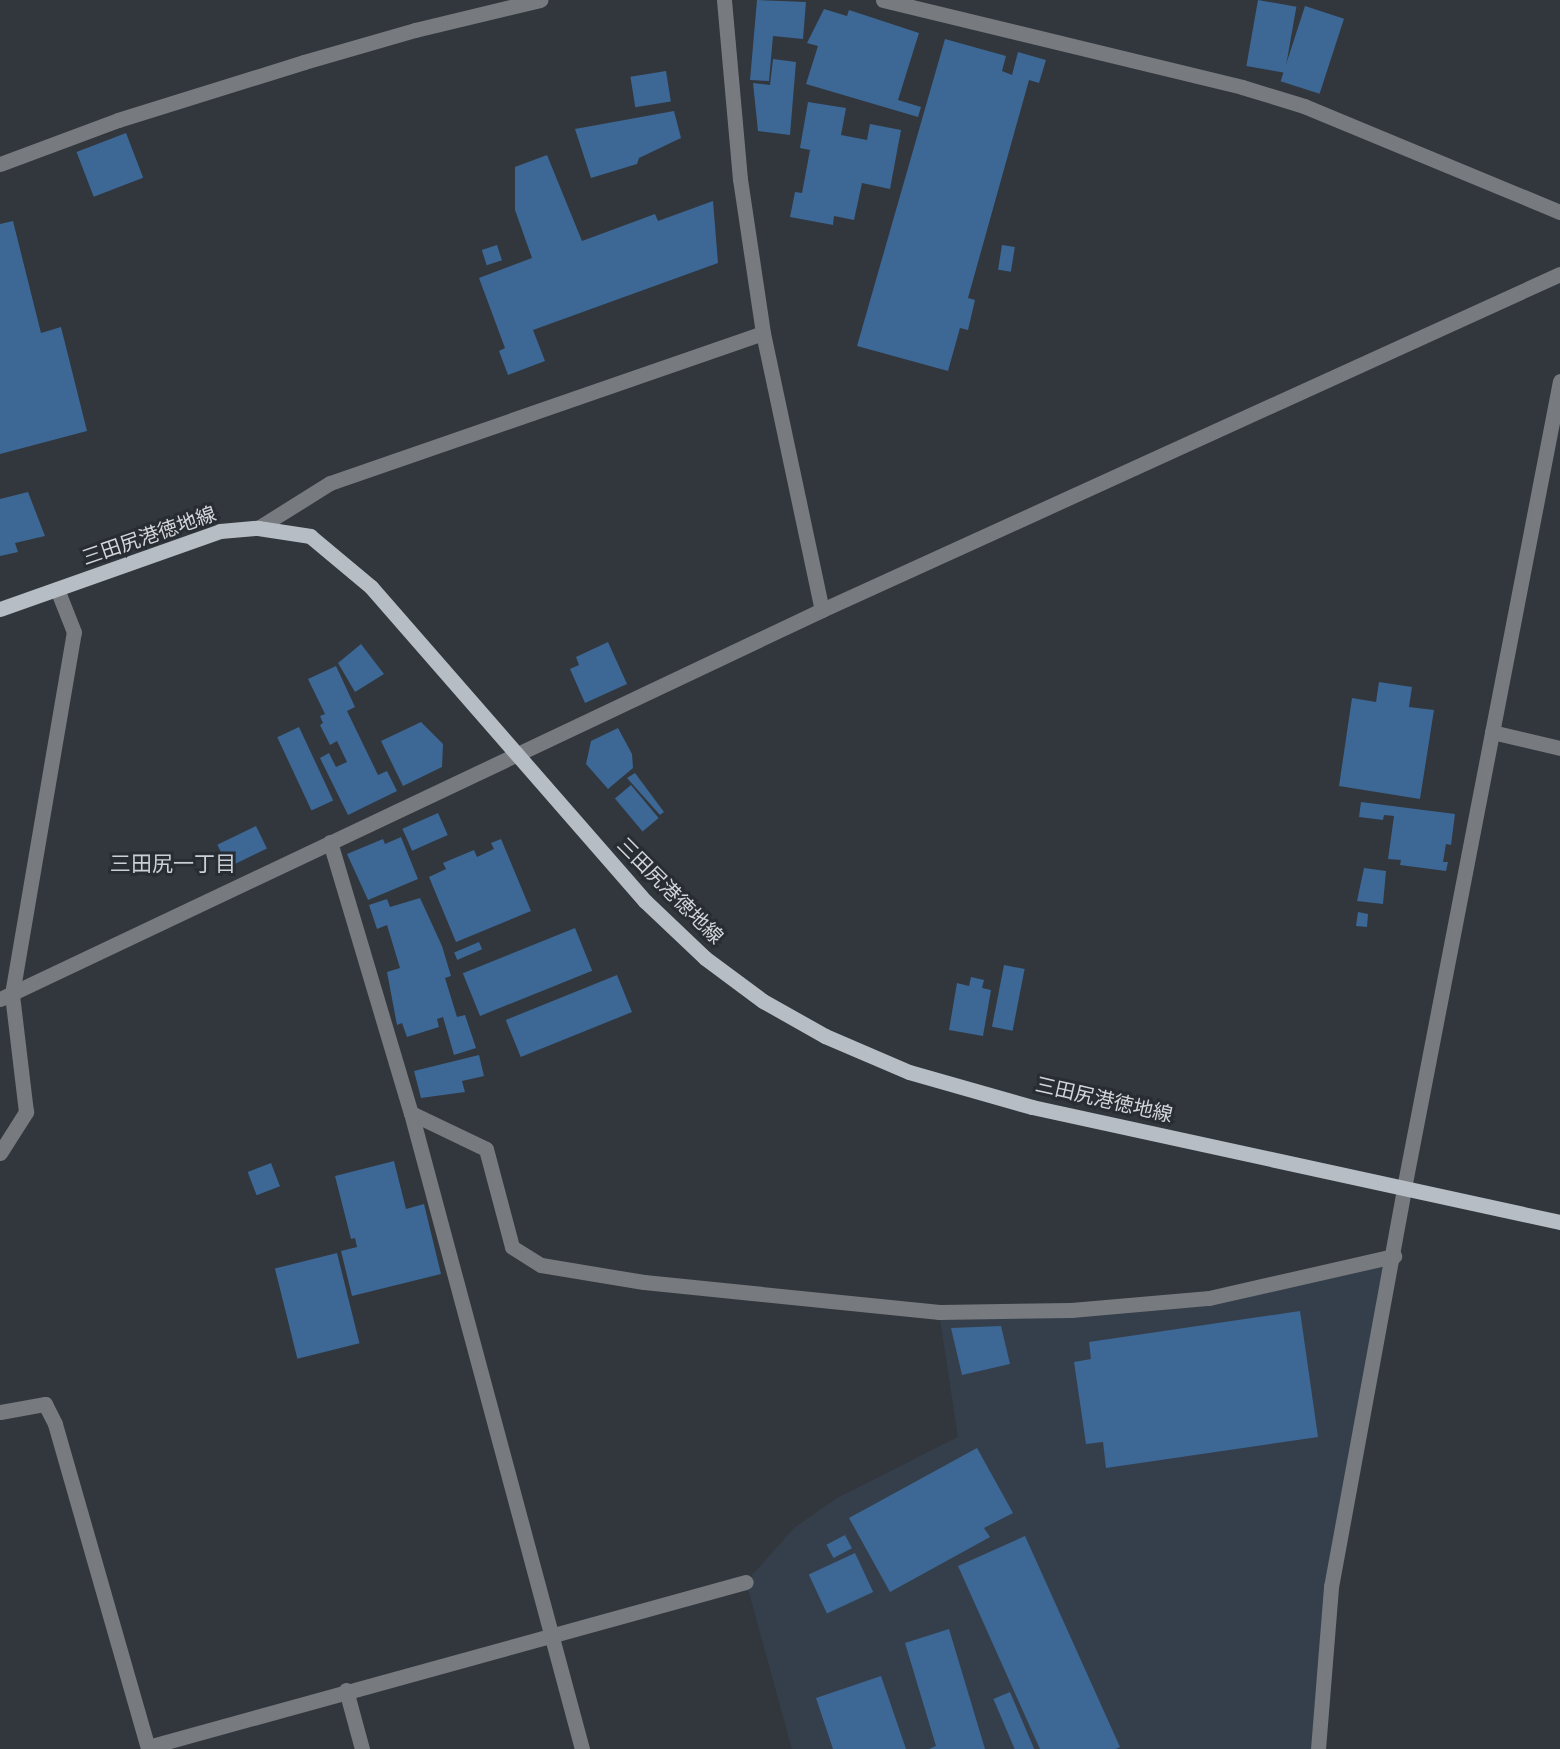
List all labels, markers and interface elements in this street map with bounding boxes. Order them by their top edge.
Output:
street label: 三田尻港徳地線 [79,502,219,570]
street label: 三田尻港徳地線 [612,833,728,949]
district label: 三田尻一丁目 [110,851,236,877]
street label: 三田尻港徳地線 [1033,1073,1175,1127]

